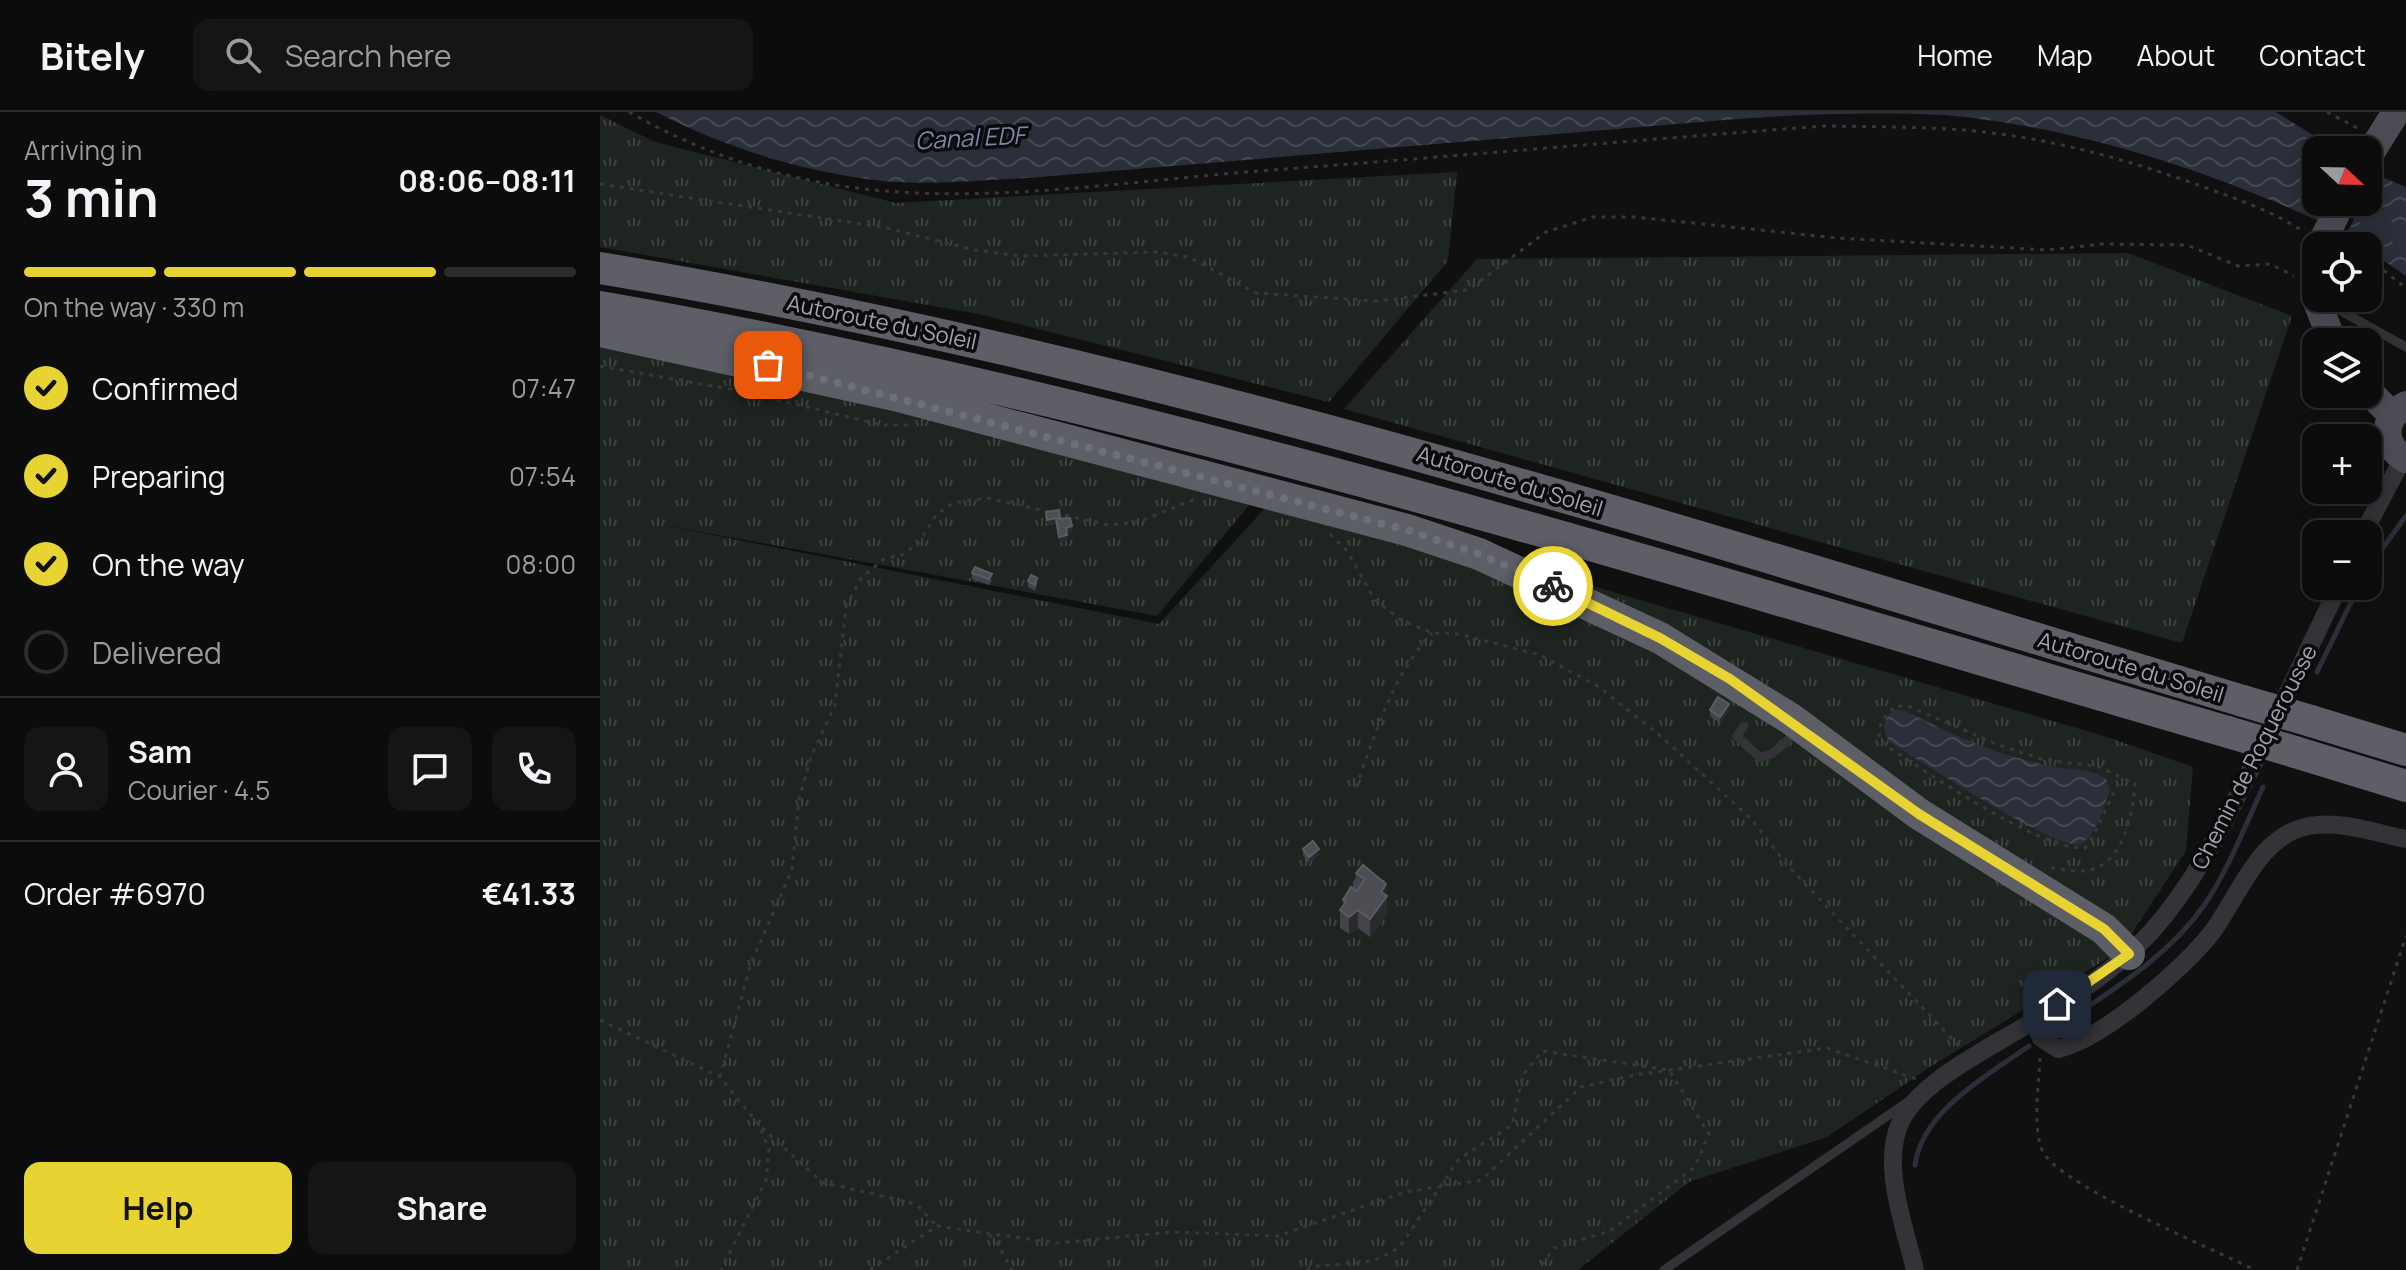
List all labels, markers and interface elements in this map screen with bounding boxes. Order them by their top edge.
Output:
search box [193,19,753,91]
text: Bitely [40,29,145,81]
icon: search [221,33,265,77]
text: Search here [285,35,452,76]
text: Home [1917,36,1993,74]
text: Map [2037,36,2093,74]
text: About [2137,36,2215,74]
text: Contact [2259,36,2366,74]
water label: Canal EDF [914,117,1030,156]
text: Arriving in [24,132,142,168]
north arrow [2302,136,2382,216]
map controls [2302,136,2382,600]
text: 08:06–08:11 [398,160,576,201]
text: 3 min [24,162,159,233]
button: locate [2302,232,2382,312]
street label: Autoroute du Soleil [784,287,980,357]
text: On the way · 330 m [24,289,244,325]
button: layers [2302,328,2382,408]
pin [734,331,802,399]
icon: bag [746,343,790,387]
icon: check [24,366,68,410]
text: Confirmed [92,368,239,409]
text: 07:47 [511,370,576,406]
button: + [2302,424,2382,504]
street label: Autoroute du Soleil [1413,438,1607,524]
icon: check [24,454,68,498]
text: Preparing [92,456,226,497]
text: 07:54 [509,458,576,494]
button: − [2302,520,2382,600]
icon: check [24,542,68,586]
text: On the way [92,544,245,585]
text: 08:00 [506,546,576,582]
courier [1513,546,1593,626]
icon: bike [1531,564,1575,608]
street label: Autoroute du Soleil [2034,624,2228,710]
text: Delivered [92,632,222,673]
street label: Chemin de Roquerousse [2184,639,2324,875]
button: person [24,727,108,811]
button: chat [388,727,472,811]
button: phone [492,727,576,811]
text: Sam [128,731,192,772]
text: Courier · 4.5 [128,772,270,808]
text: Order #6970 [24,873,206,914]
text: €41.33 [482,873,576,914]
pin [2023,970,2091,1038]
icon: home [2035,982,2079,1026]
button: Help [24,1162,292,1254]
button: Share [308,1162,576,1254]

